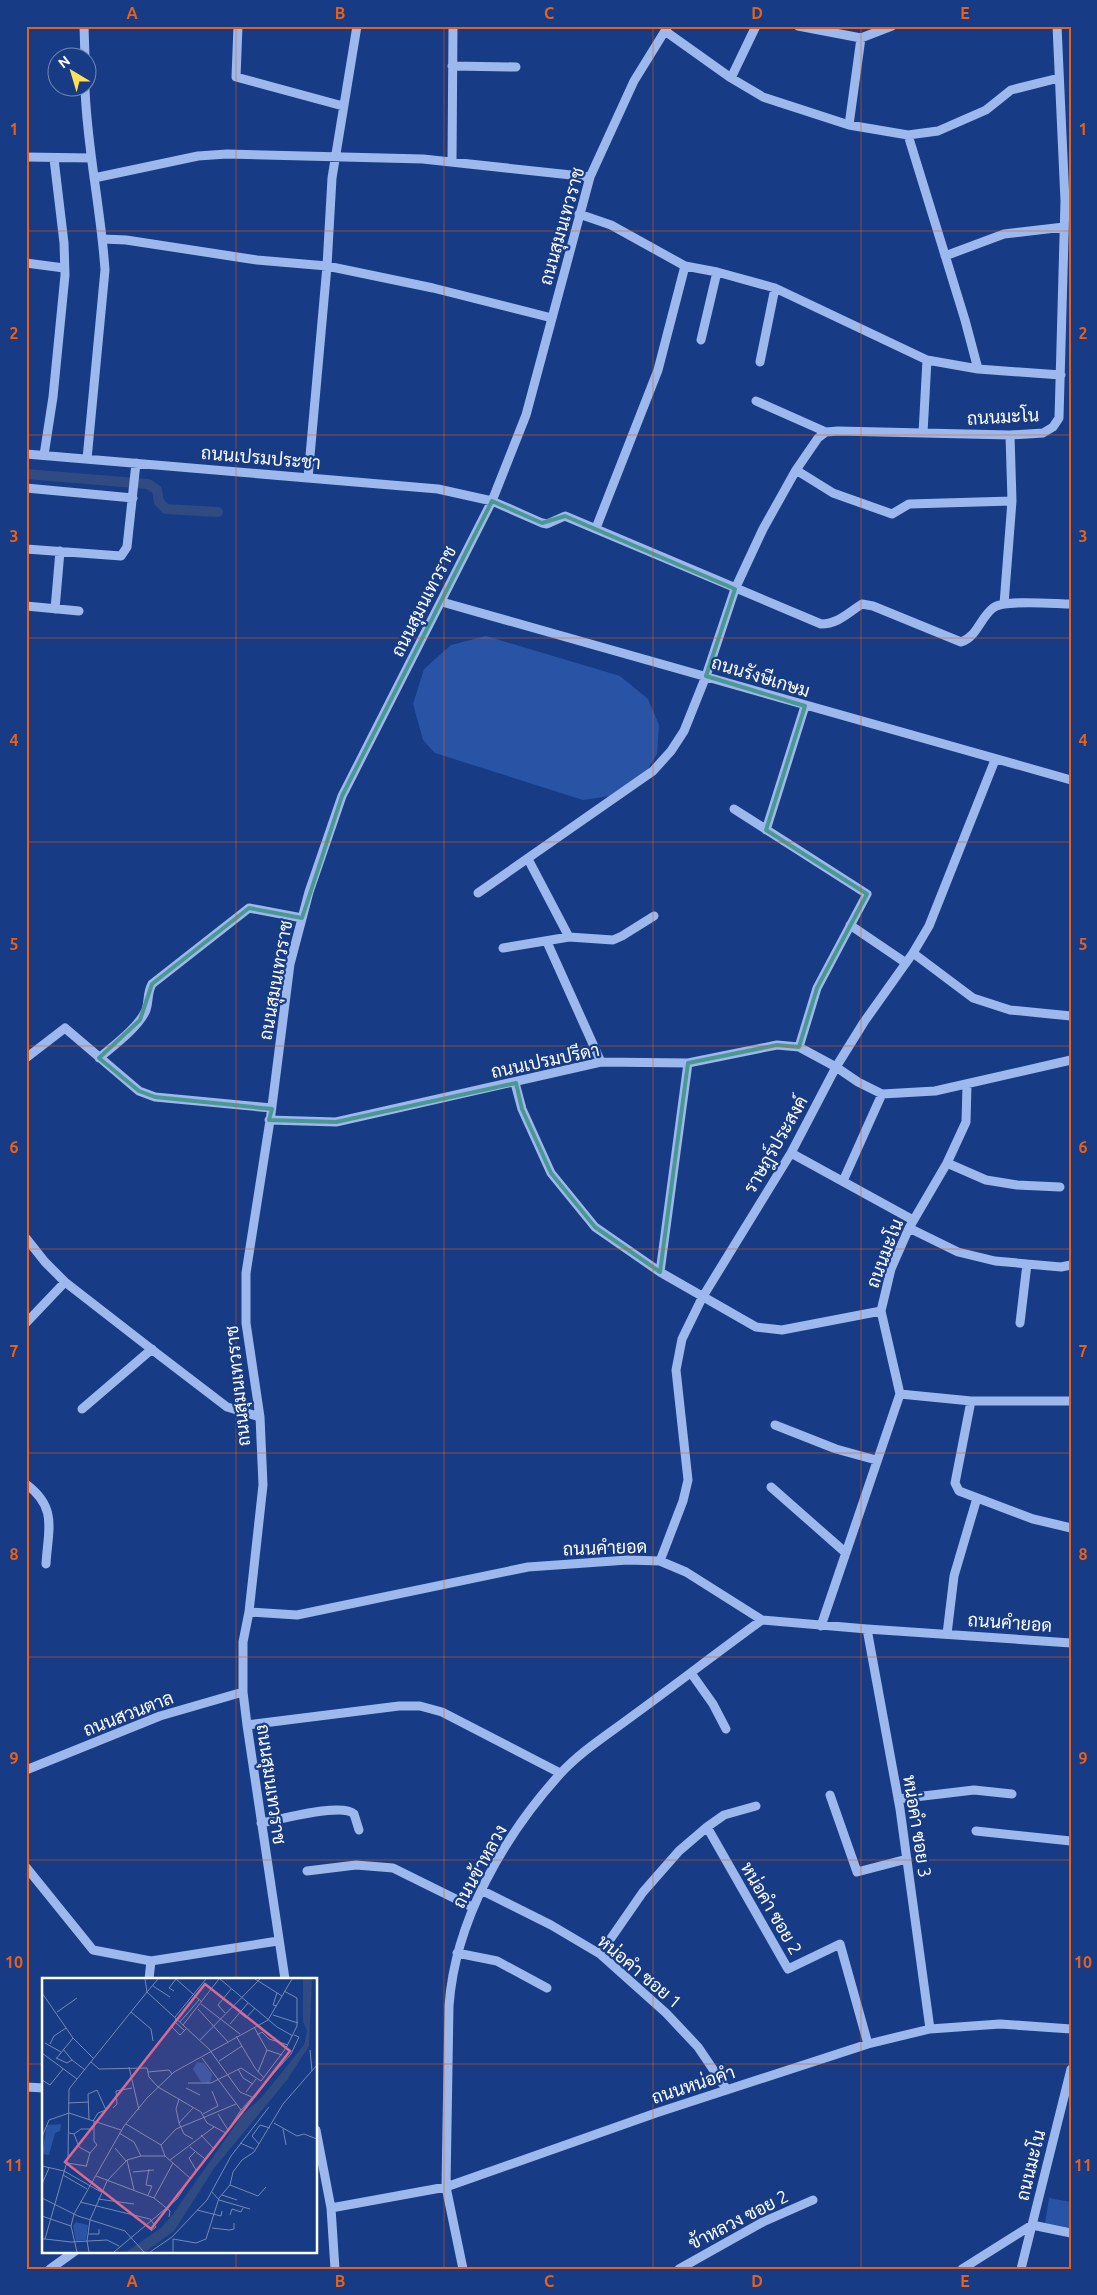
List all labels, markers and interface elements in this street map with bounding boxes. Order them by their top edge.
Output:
text: A [126,4,138,22]
text: B [335,4,345,22]
text: C [544,4,554,22]
text: D [751,4,763,22]
text: E [960,4,970,22]
north arrow [48,48,98,98]
text: N [55,52,73,71]
text: 1 [9,120,19,138]
text: 1 [1078,120,1088,138]
street label: ถนนสุมนเทวราช [535,165,590,288]
text: 2 [9,324,19,342]
text: 2 [1078,324,1088,342]
street label: ถนนมะโน [966,402,1040,428]
street label: ถนนเปรมประชา [200,442,322,472]
text: 3 [9,527,19,545]
text: 3 [1078,527,1088,545]
street label: ถนนสุมนเทวราช [387,542,462,661]
street label: ถนนรังษีเกษม [709,650,813,700]
text: 4 [9,731,19,749]
text: 4 [1078,731,1088,749]
street label: ถนนสุมนเทวราช [255,918,298,1042]
text: 5 [9,935,19,953]
text: 5 [1078,935,1088,953]
street label: ถนนเปรมปรีดา [489,1037,601,1081]
street label: ราษฎร์ประสงค์ [737,1091,813,1198]
text: 6 [9,1138,19,1156]
text: 6 [1078,1138,1088,1156]
street label: ถนนมะโน [860,1215,906,1290]
street label: ถนนสุมนเทวราช [221,1324,256,1447]
text: 7 [9,1342,19,1360]
text: 7 [1078,1342,1088,1360]
street label: ถนนคำยอด [562,1536,648,1558]
text: 8 [9,1545,19,1563]
text: 8 [1078,1545,1088,1563]
street label: ถนนคำยอด [967,1609,1053,1635]
street label: ถนนสวนตาล [80,1687,176,1739]
street label: ถนนสุมนเทวราช [251,1723,290,1846]
text: 9 [9,1749,19,1767]
text: 9 [1078,1749,1088,1767]
street label: หน่อคำ ซอย 3 [900,1773,937,1879]
street label: ถนนข้าหลวง [447,1820,510,1911]
street label: หน่อคำ ซอย 2 [737,1858,807,1958]
street label: หน่อคำ ซอย 1 [594,1929,687,2012]
text: 10 [5,1953,23,1971]
text: 10 [1074,1953,1092,1971]
inset map [42,1978,318,2252]
street label: ถนนหน่อคำ [648,2060,737,2107]
street label: ถนนมะโน [1010,2127,1048,2203]
text: 11 [5,2156,23,2174]
text: 11 [1074,2156,1092,2174]
street label: ข้าหลวง ซอย 2 [684,2184,791,2253]
text: A [126,2272,138,2290]
text: B [335,2272,345,2290]
text: C [544,2272,554,2290]
text: D [751,2272,763,2290]
text: E [960,2272,970,2290]

